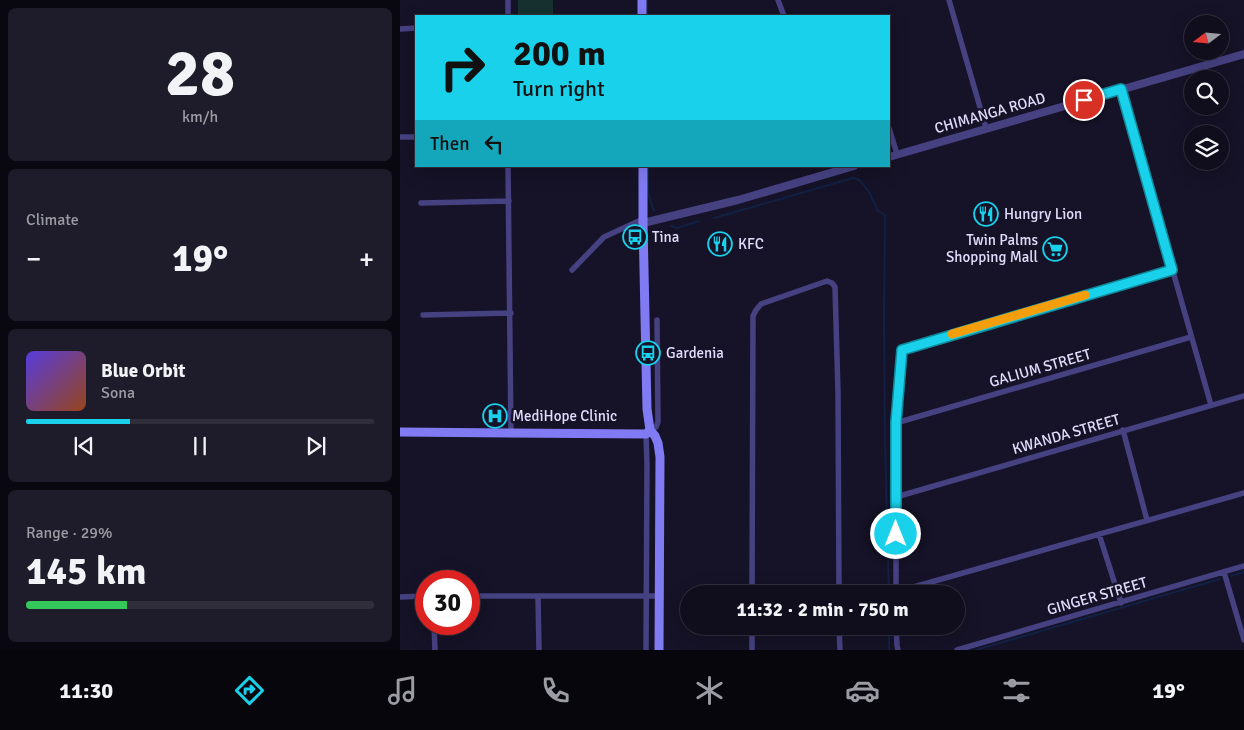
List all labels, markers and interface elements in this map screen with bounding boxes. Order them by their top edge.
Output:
north arrow [1184,15,1229,60]
map controls [1184,15,1229,170]
text: 200 m [513,32,606,75]
text: 28 [165,34,235,114]
icon: right [430,35,495,100]
button: search [1184,70,1229,115]
text: Turn right [513,75,605,102]
pin [1063,79,1105,121]
icon: arrive [1070,86,1098,114]
street label: CHIMANGA ROAD [932,89,1048,137]
text: km/h [182,107,218,127]
button: layers [1184,125,1229,170]
icon: left [480,130,508,158]
text: Then [430,132,470,156]
restaurant icon: Hungry Lion [973,201,999,227]
place label: Hungry Lion [1004,205,1082,223]
text: Climate [26,210,79,230]
bus stop icon: Tina [622,224,648,250]
place label: Tina [652,228,679,246]
restaurant icon: KFC [707,231,733,257]
place label: Twin Palms Shopping Mall [946,231,1038,266]
text: 19° [172,235,228,282]
place label: KFC [738,235,764,253]
supermarket icon: Twin Palms Shopping Mall [1042,236,1068,262]
text: − [26,242,41,276]
text: + [359,242,374,276]
bus stop icon: Gardenia [635,340,661,366]
place label: Gardenia [666,344,724,362]
street label: GALIUM STREET [987,345,1094,391]
text: Blue Orbit [101,359,185,383]
text: Sona [101,383,135,403]
hospital icon: MediHope Clinic [482,403,508,429]
place label: MediHope Clinic [512,407,617,425]
street label: KWANDA STREET [1010,410,1123,458]
icon: previous [70,432,98,460]
icon: pause [186,432,214,460]
icon: next [302,432,330,460]
position arrow [869,507,921,559]
text: Range · 29% [26,523,112,543]
text: 145 km [26,548,147,595]
speed limit sign: 30 [415,570,480,635]
street label: GINGER STREET [1045,573,1150,619]
text: 11:32 · 2 min · 750 m [736,598,909,622]
icon: directions [232,673,267,708]
icon: music [385,673,420,708]
icon: phone [538,673,573,708]
icon: climate [692,673,727,708]
icon: car [845,673,880,708]
icon: filters [999,673,1034,708]
text: 11:30 [59,677,113,704]
text: 19° [1152,677,1185,704]

